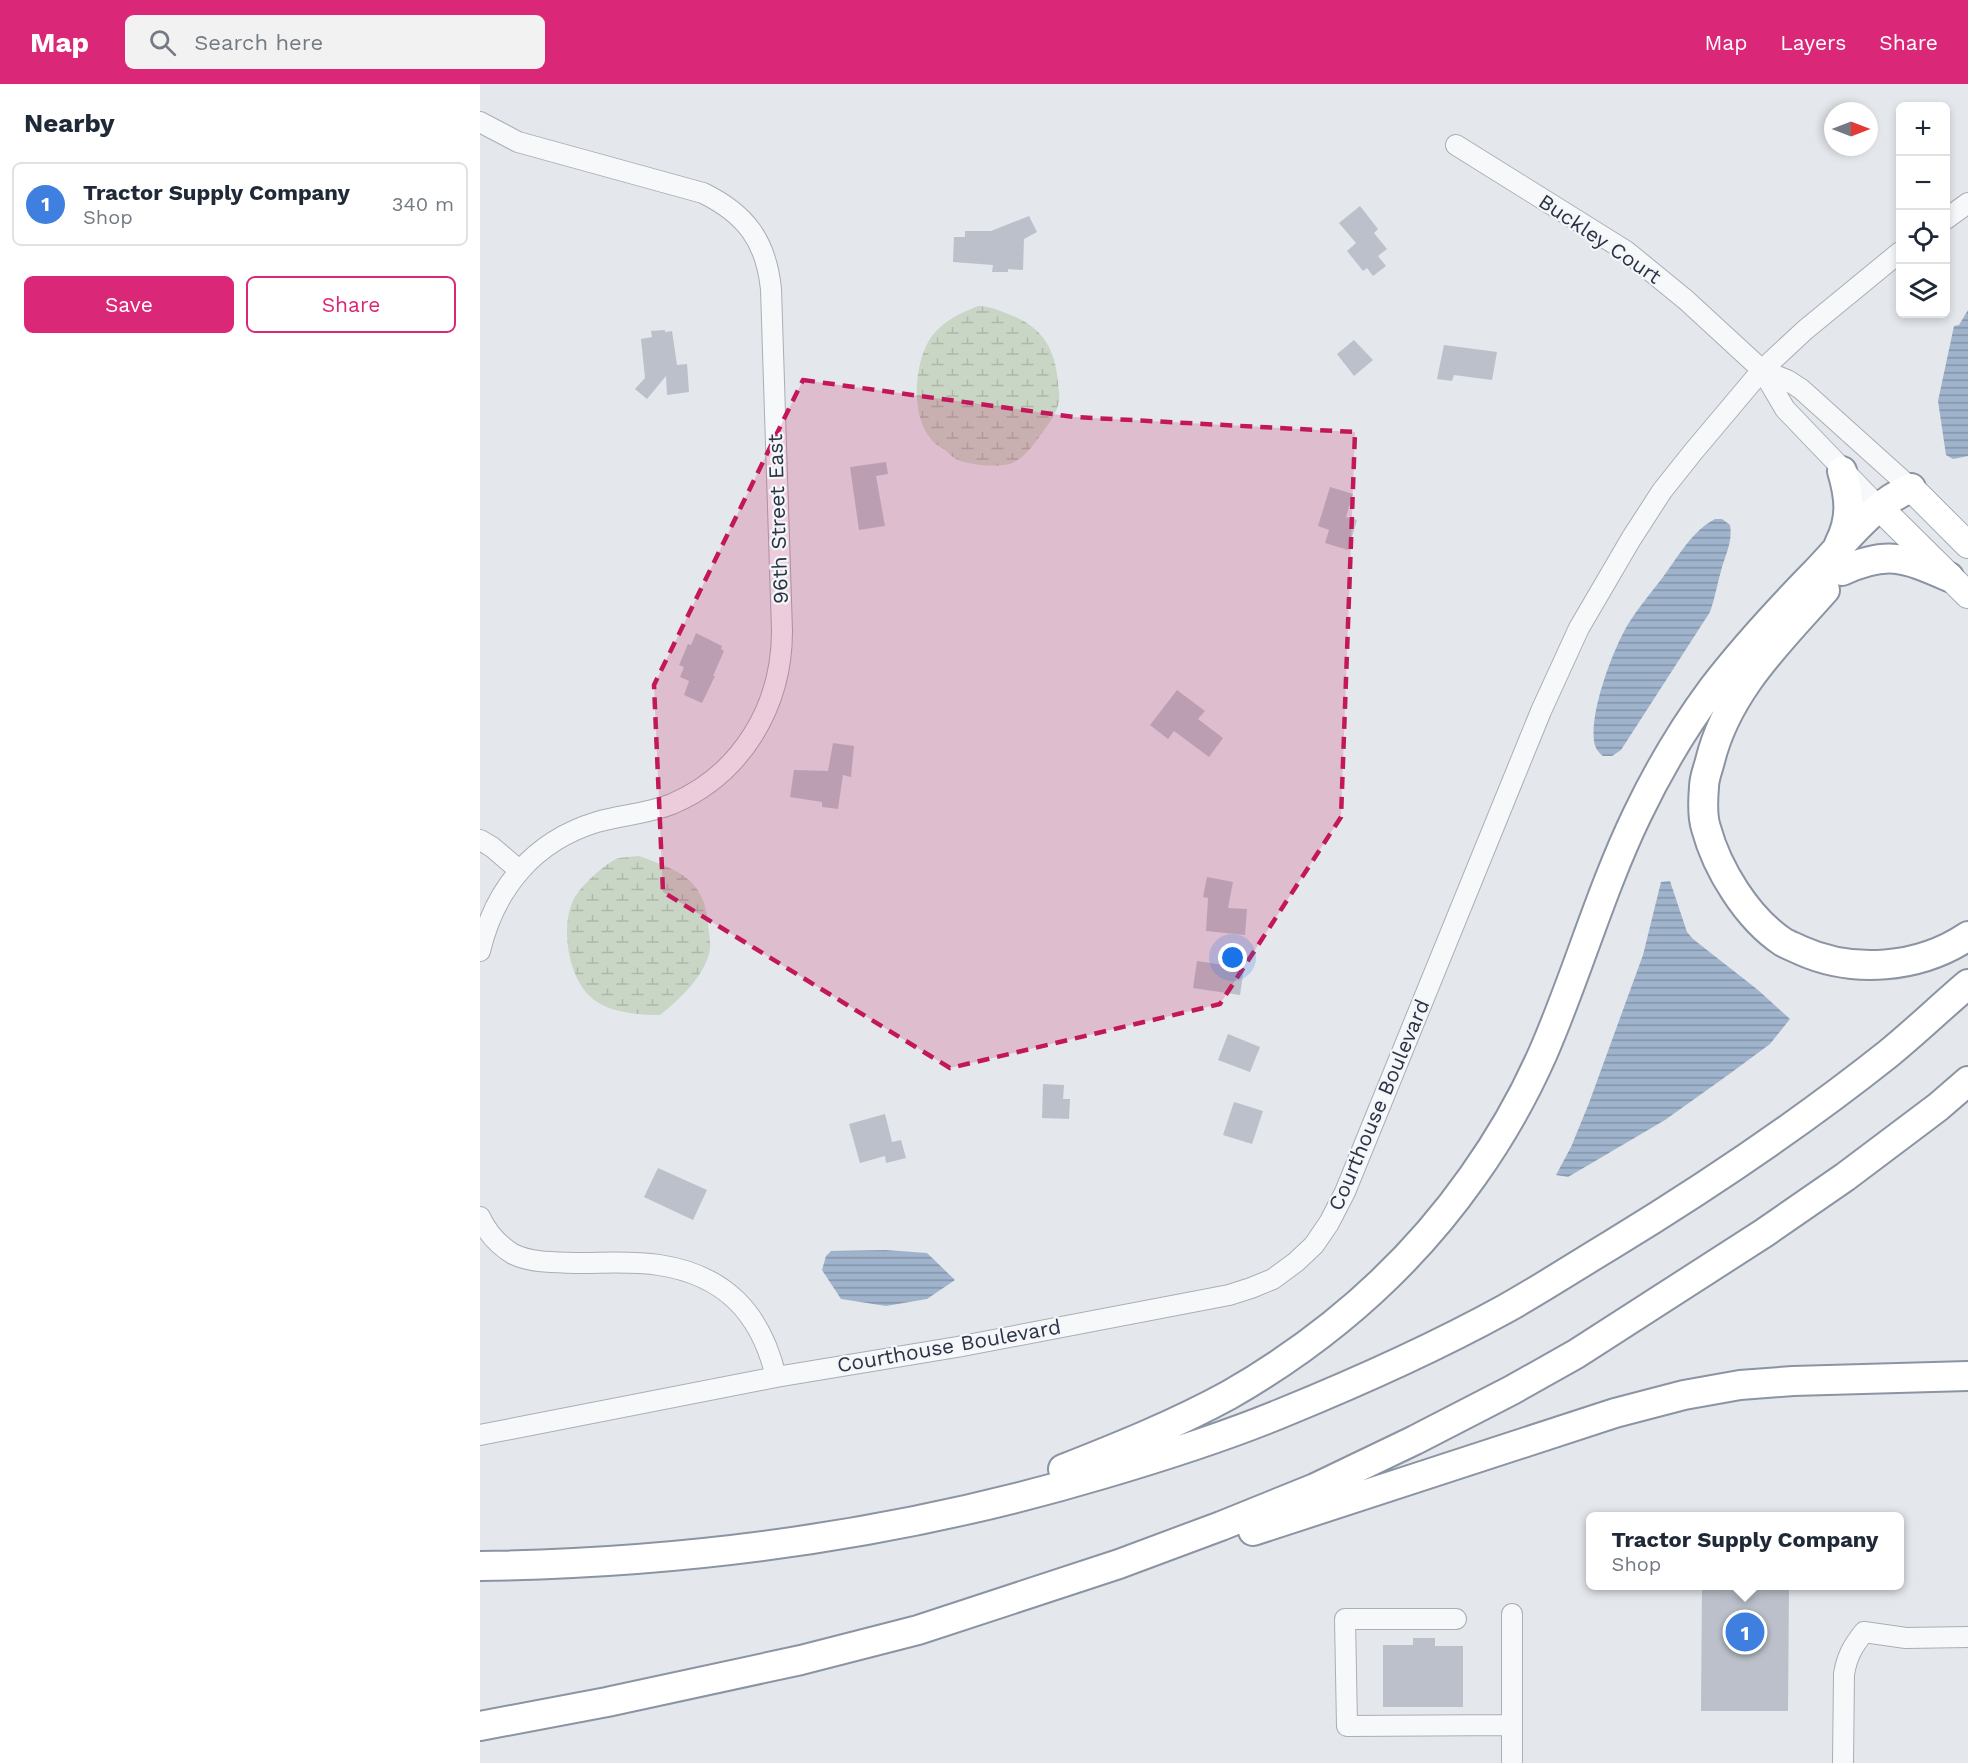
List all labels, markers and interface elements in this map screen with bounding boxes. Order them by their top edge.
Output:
search box [125,15,545,69]
text: Map [30,26,89,59]
icon: search [146,26,179,59]
text: Search here [194,30,323,55]
text: Map [1704,30,1747,55]
text: Layers [1780,30,1846,55]
text: Share [1879,30,1938,55]
north arrow [1824,102,1878,156]
map controls [1896,102,1950,318]
button: + [1896,102,1950,156]
text: Nearby [24,108,115,138]
button: − [1896,156,1950,210]
text: Tractor Supply Company [83,180,350,205]
street label: Buckley Court [1534,188,1667,289]
text: 1 [41,192,50,216]
text: 340 m [392,192,454,216]
text: Shop [83,205,133,229]
button: locate [1896,210,1950,264]
button: layers [1896,264,1950,318]
button: Save [24,276,234,333]
button: Share [246,276,456,333]
street label: 96th Street East [762,433,793,605]
your location [1218,943,1247,972]
street label: Courthouse Boulevard [1323,995,1434,1214]
street label: Courthouse Boulevard [835,1313,1063,1378]
popup [1586,1512,1904,1590]
text: Tractor Supply Company [1612,1527,1878,1552]
text: Shop [1612,1552,1661,1576]
pin: 1 [1726,1610,1764,1654]

